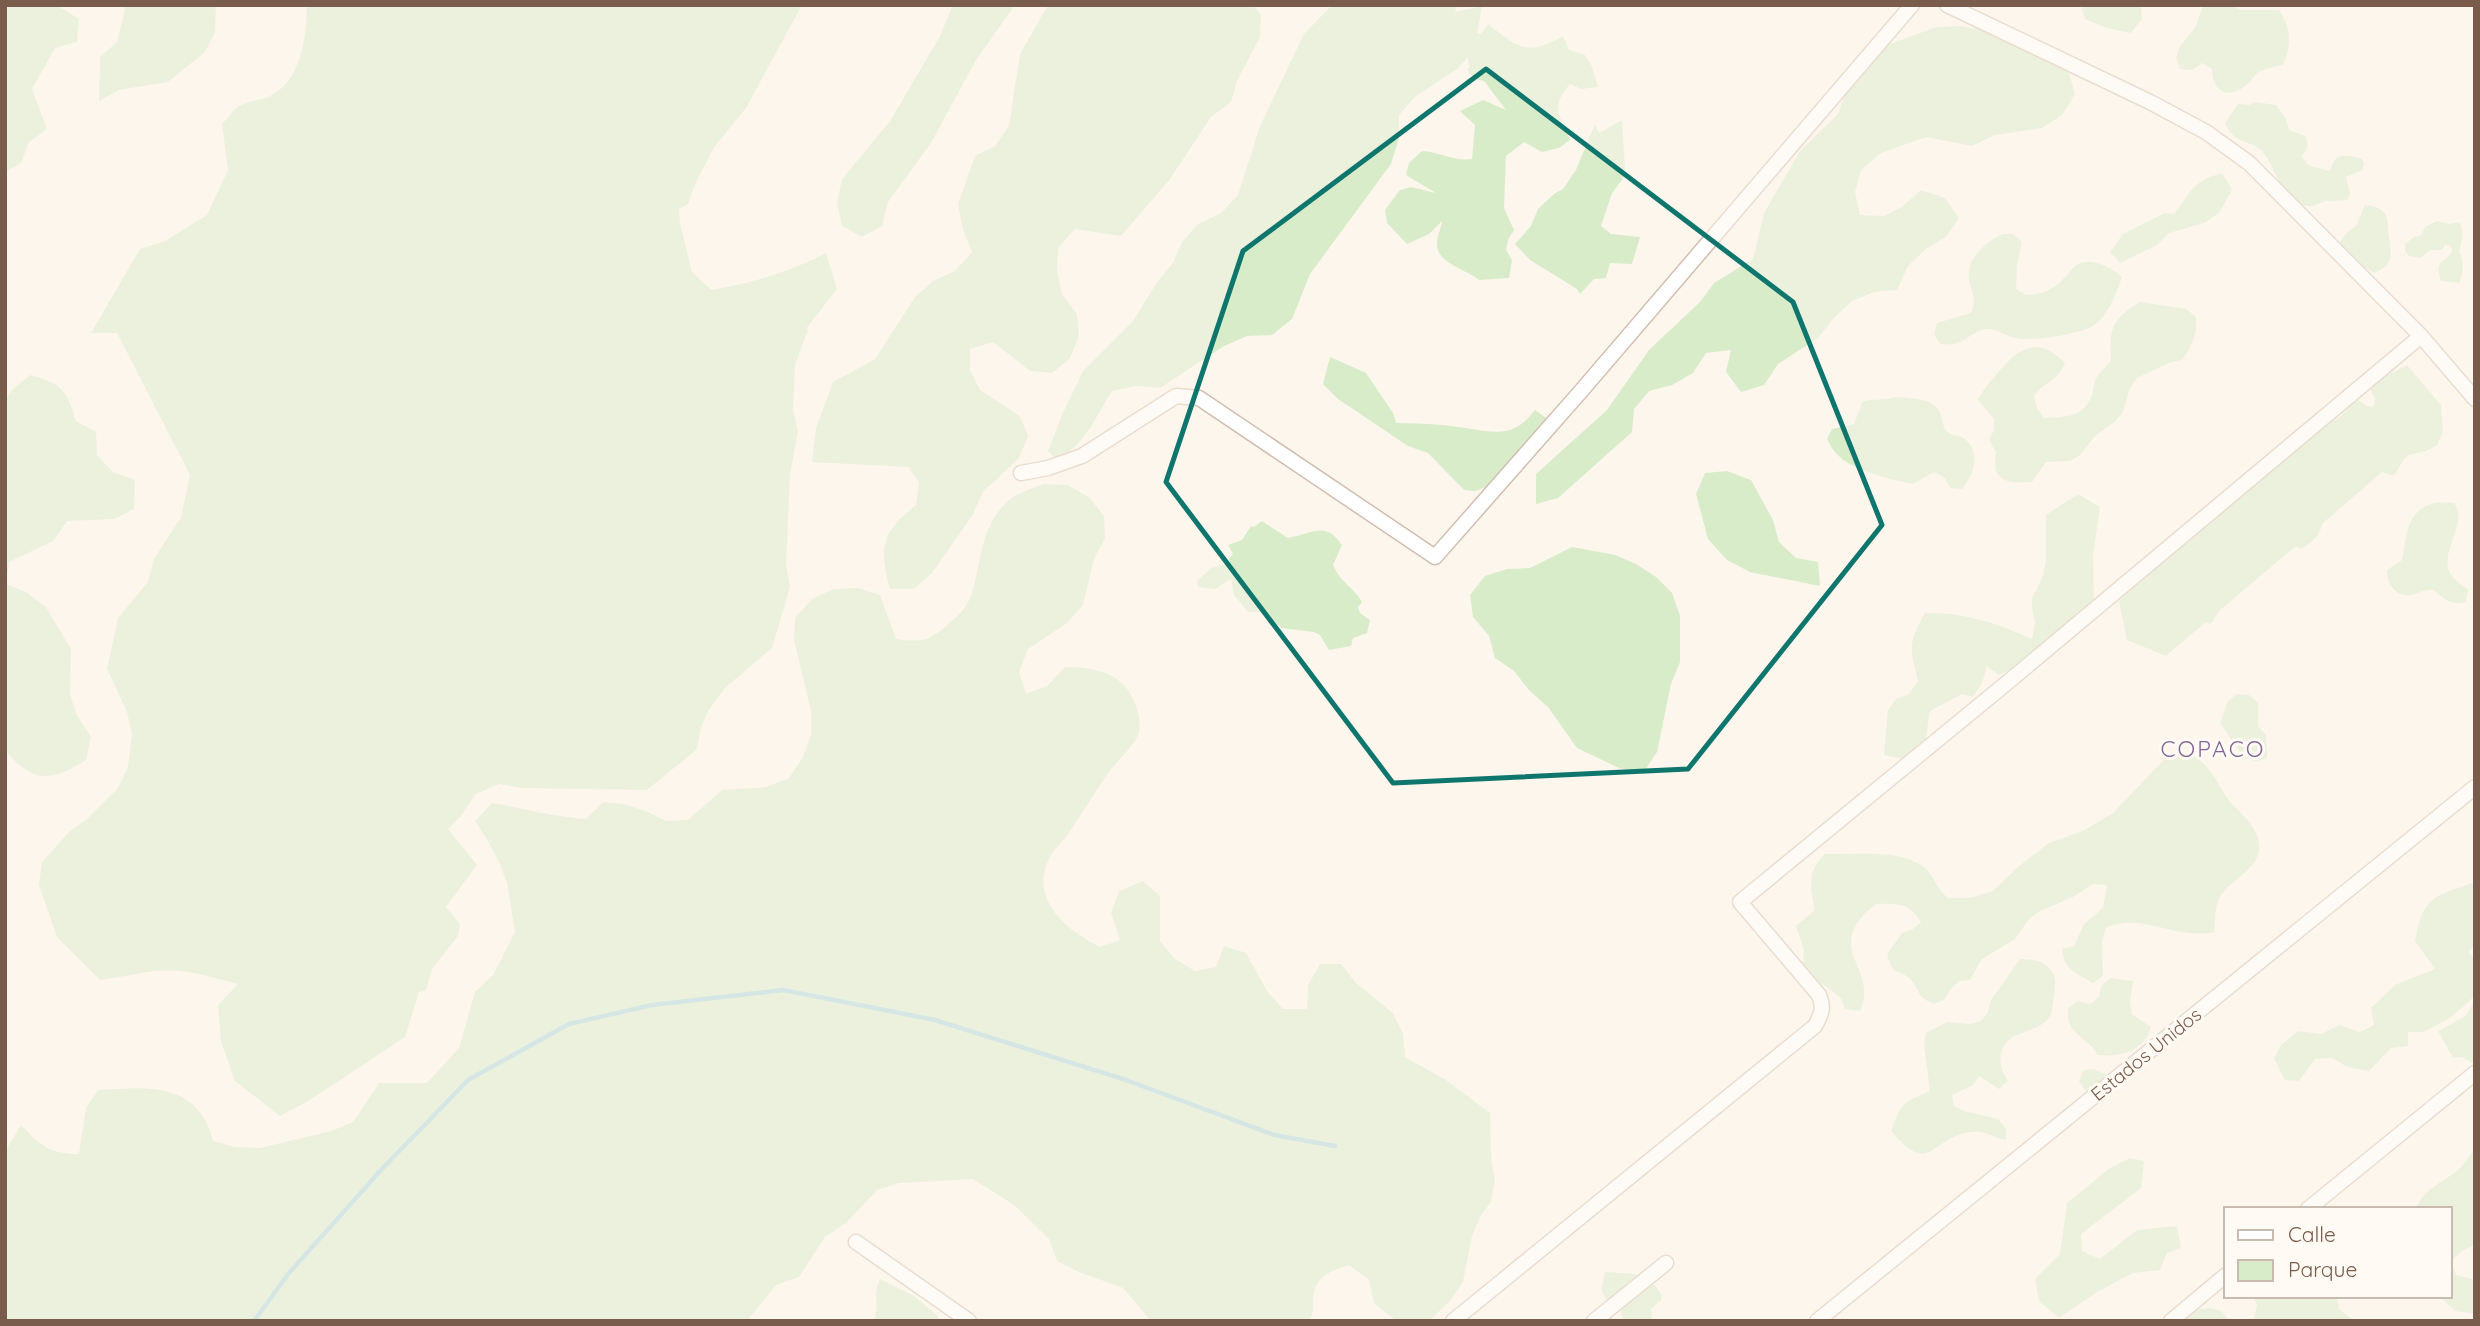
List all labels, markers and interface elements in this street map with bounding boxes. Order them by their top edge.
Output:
district label: COPACO [2161,734,2265,763]
street label: Estados Unidos [2086,1002,2206,1106]
legend [2224,1207,2452,1298]
text: Calle [2288,1221,2336,1247]
text: Parque [2288,1256,2357,1282]

